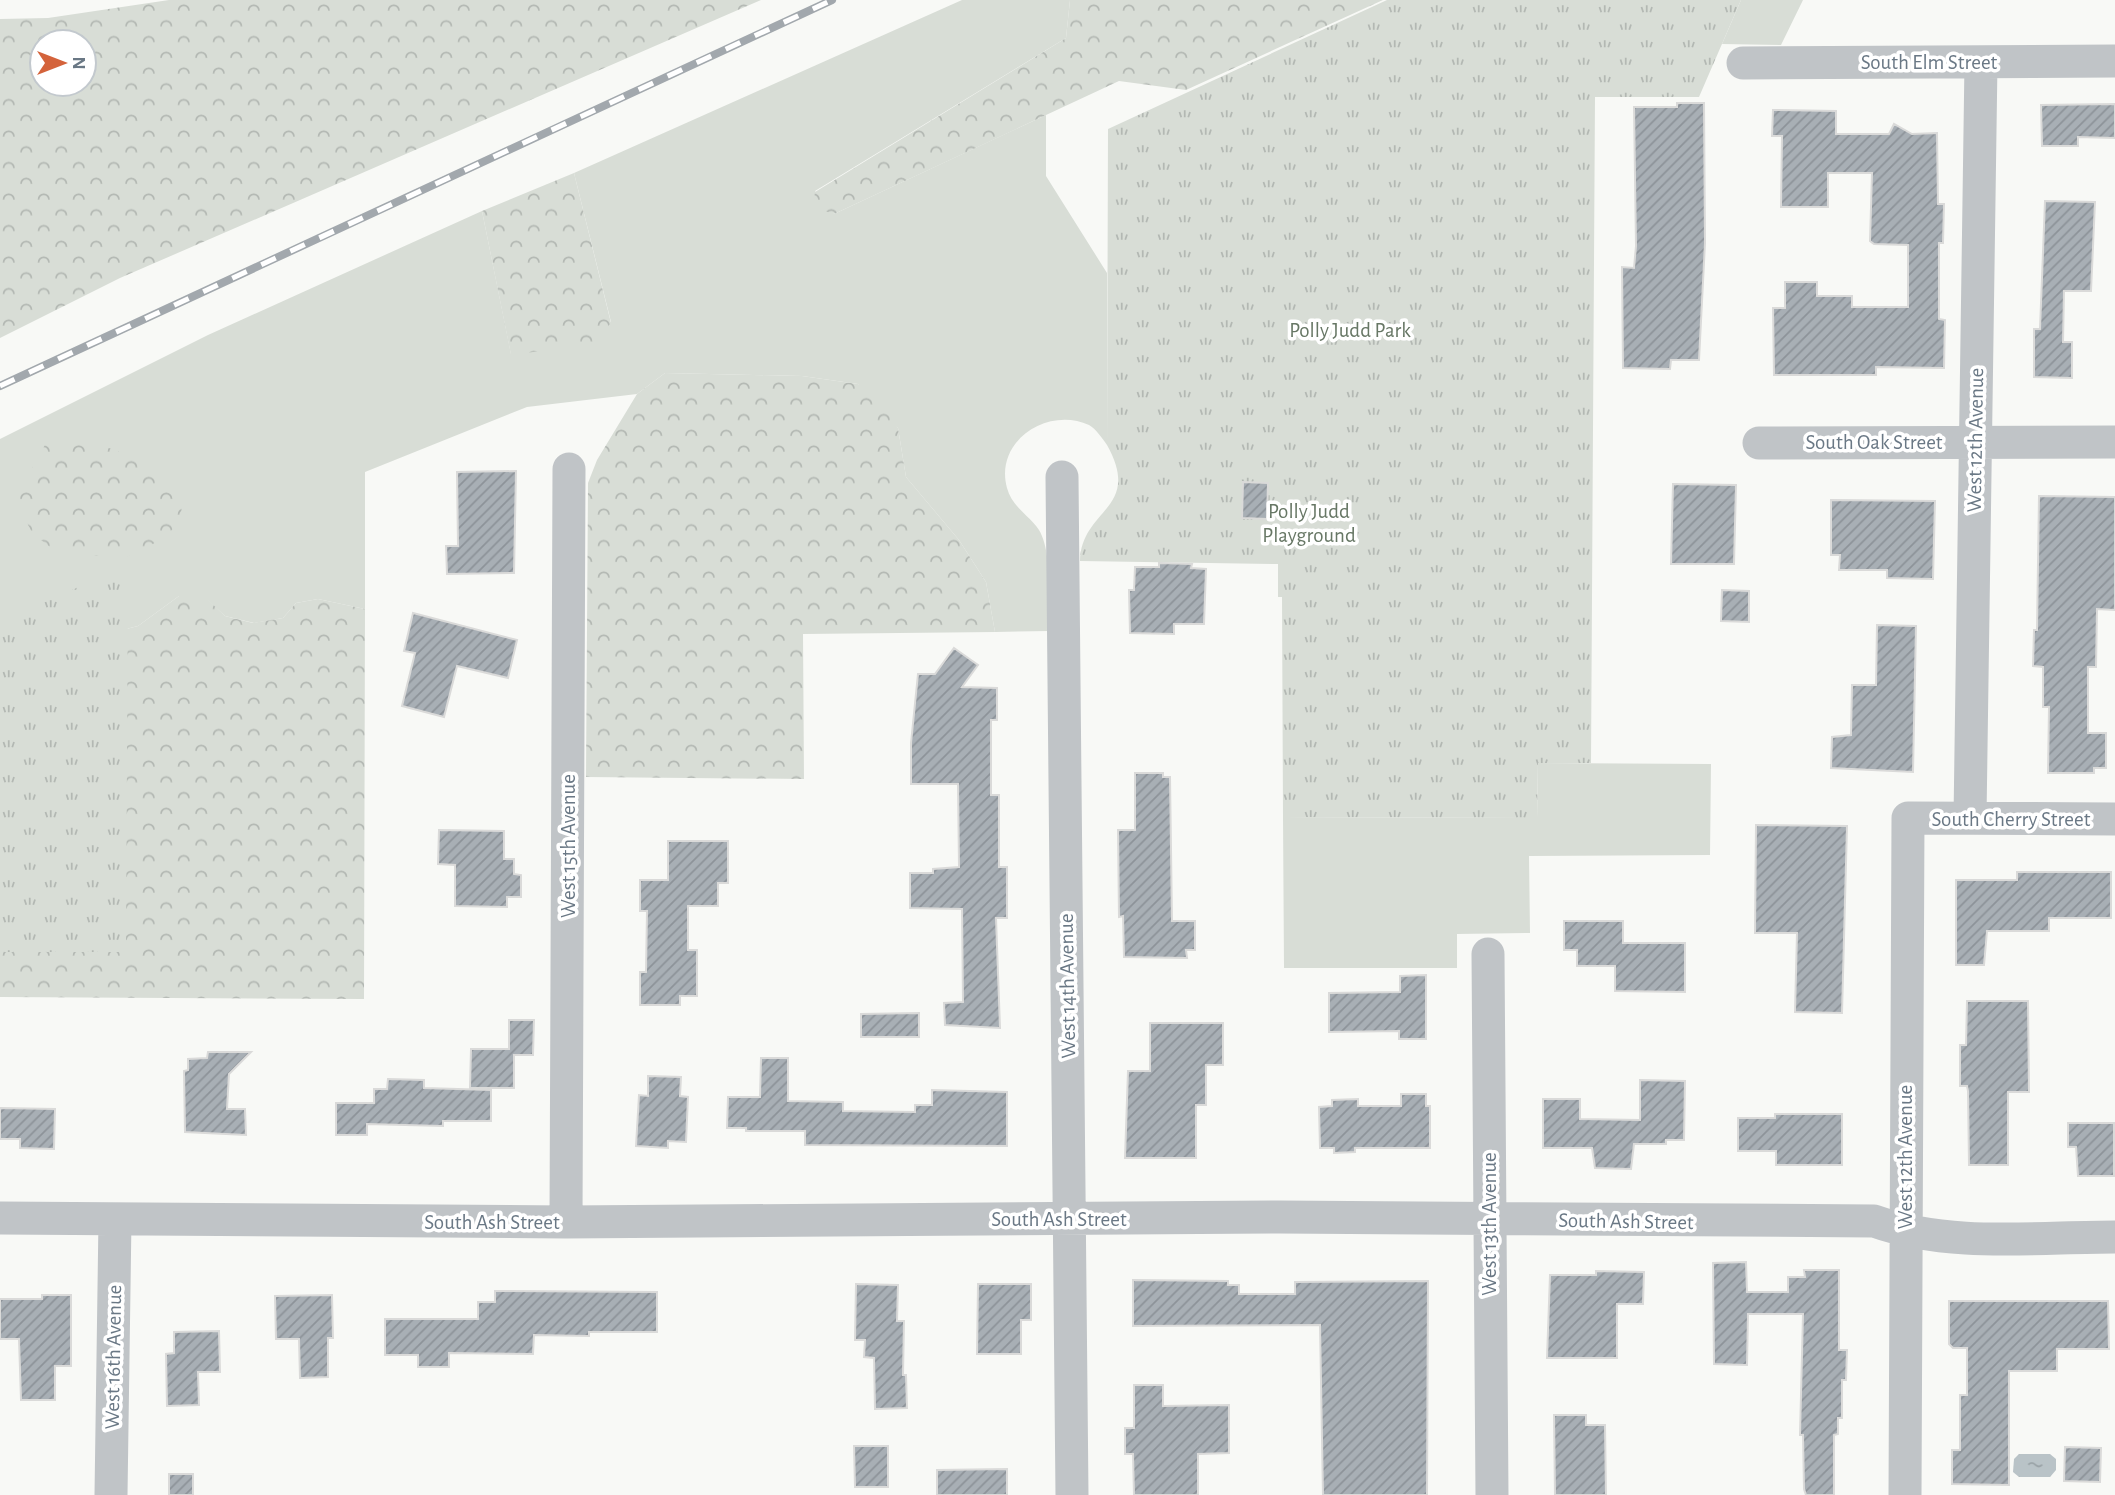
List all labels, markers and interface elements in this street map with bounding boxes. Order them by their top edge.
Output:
north arrow [28,28,98,98]
street label: South Elm Street [1861,52,1998,73]
text: N [69,56,88,70]
park label: Polly Judd Park [1289,320,1411,341]
street label: West 12th Avenue [1964,368,1987,512]
street label: South Oak Street [1805,432,1943,453]
park label: Polly Judd Playground [1262,501,1356,546]
street label: West 15th Avenue [558,774,579,918]
street label: South Cherry Street [1932,809,2091,830]
street label: West 14th Avenue [1056,913,1079,1059]
street label: West 12th Avenue [1895,1085,1916,1229]
street label: West 13th Avenue [1479,1152,1500,1296]
street label: South Ash Street [991,1209,1127,1230]
street label: South Ash Street [1558,1210,1694,1233]
street label: South Ash Street [424,1212,560,1233]
street label: West 16th Avenue [102,1284,125,1430]

